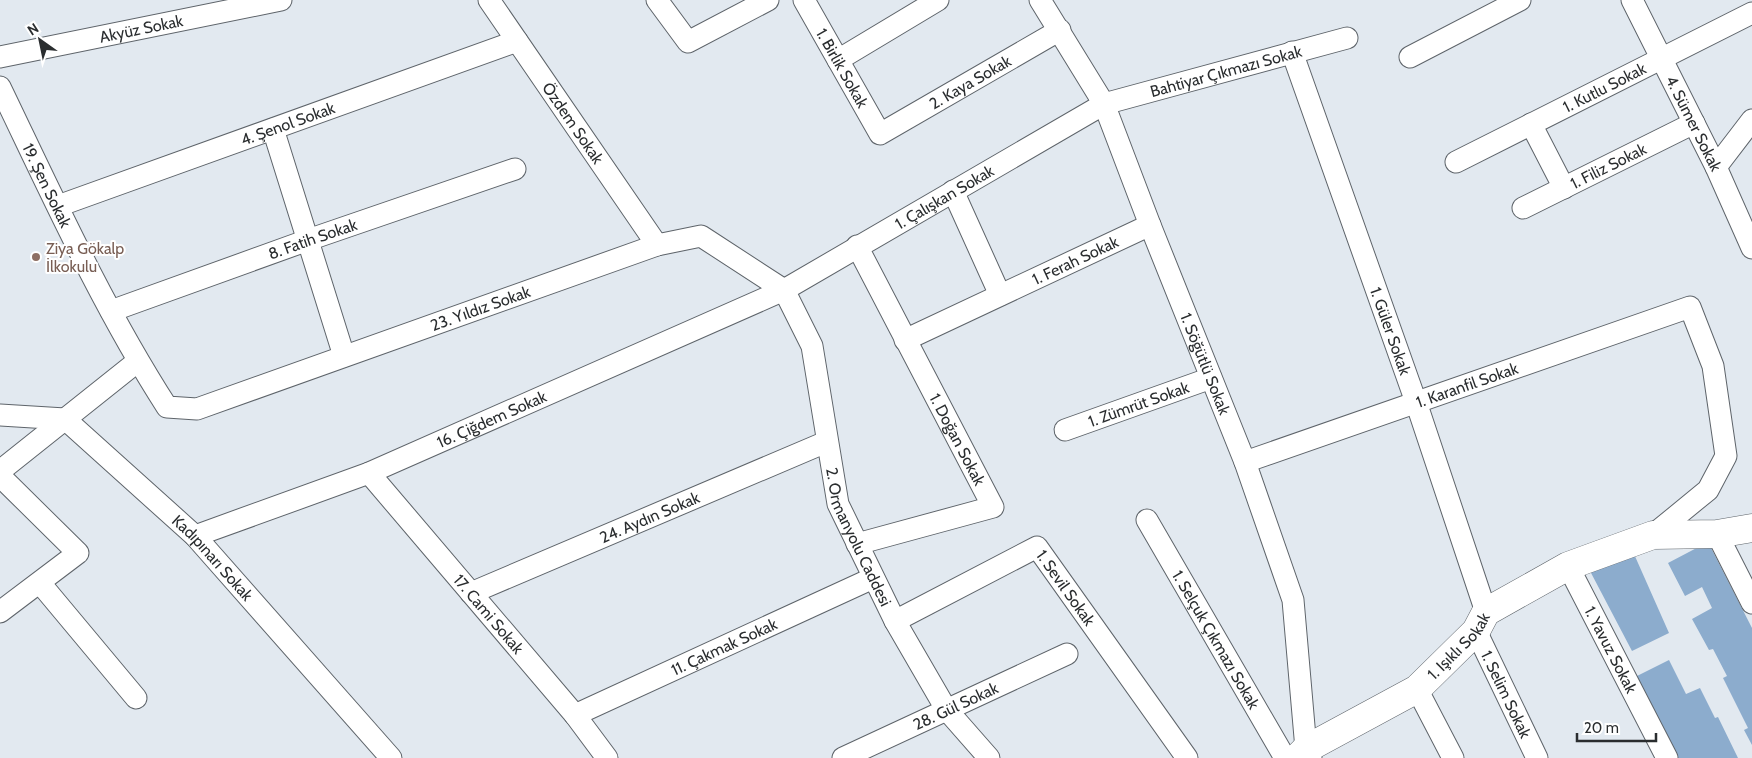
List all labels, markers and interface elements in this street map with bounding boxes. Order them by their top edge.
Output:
street label: Akyüz Sokak [98,10,185,46]
north arrow [15,15,65,65]
text: N [24,19,42,39]
street label: 1. Birlik Sokak [812,25,873,112]
street label: Bahtiyar Çıkmazı Sokak [1148,41,1305,101]
street label: 2. Kaya Sokak [926,51,1015,113]
street label: 1. Kutlu Sokak [1560,58,1650,116]
street label: 4. Sümer Sokak [1662,72,1726,175]
street label: Özdem Sokak [539,79,608,168]
street label: 4. Şenol Sokak [238,98,338,149]
street label: 1. Filiz Sokak [1567,139,1650,193]
street label: 19. Şen Sokak [19,140,76,231]
street label: 1. Çalışkan Sokak [892,160,998,233]
street label: 8. Fatih Sokak [265,214,360,263]
street label: 1. Ferah Sokak [1029,231,1122,288]
place label: Ziya Gökalp İlkokulu [46,239,124,276]
marker: Ziya Gökalp İlkokulu [30,251,42,263]
street label: 23. Yıldız Sokak [428,281,533,334]
street label: 1. Güler Sokak [1367,285,1415,378]
street label: 1. Söğütlü Sokak [1177,310,1235,418]
street label: 1. Karanfil Sokak [1413,358,1521,411]
street label: 1. Zümrüt Sokak [1086,377,1192,430]
street label: 16. Çiğdem Sokak [434,386,550,451]
street label: 1. Doğan Sokak [926,390,990,489]
street label: 2. Ormanyolu Caddesi [823,466,896,609]
street label: 24. Aydın Sokak [597,487,703,547]
street label: Kadıpınarı Sokak [168,511,258,605]
street label: 1. Sevil Sokak [1033,546,1100,630]
street label: 1. Selçuk Çıkmazı Sokak [1169,567,1264,713]
street label: 17. Cami Sokak [450,570,529,658]
street label: 1. Yavuz Sokak [1581,603,1642,697]
street label: 1. Işıklı Sokak [1423,609,1494,683]
street label: 11. Çakmak Sokak [668,614,781,679]
street label: 1. Selim Sokak [1477,647,1536,742]
street label: 28. Gül Sokak [910,678,1002,734]
scale bar [1577,710,1656,742]
text: 20 m [1584,719,1619,737]

